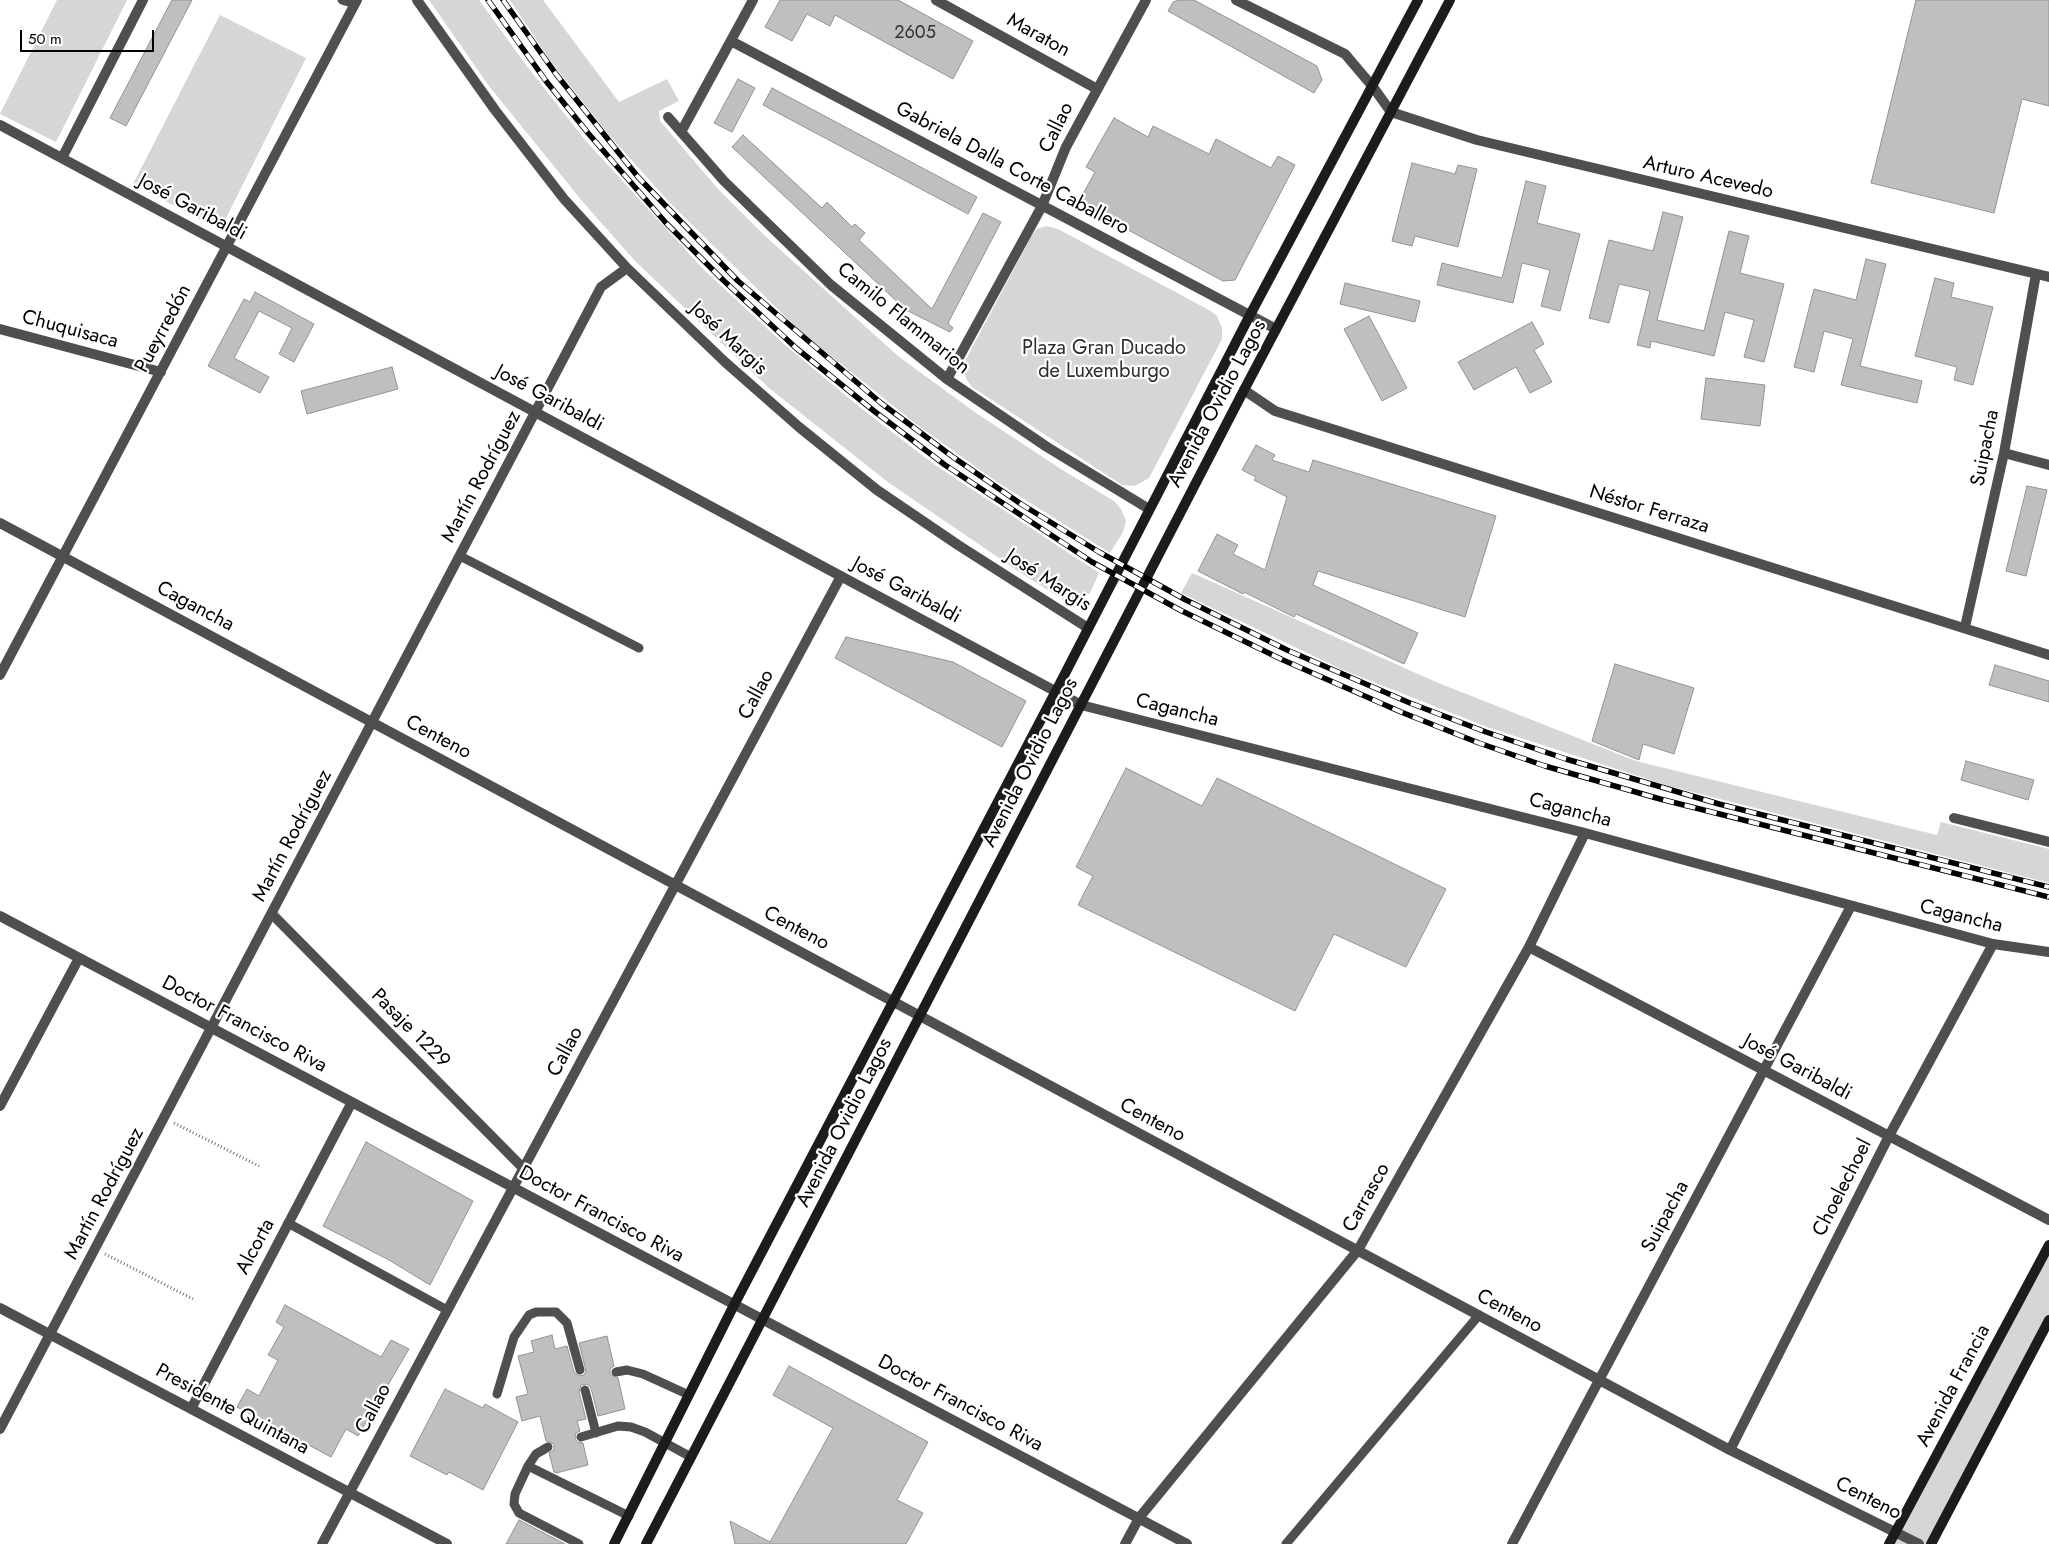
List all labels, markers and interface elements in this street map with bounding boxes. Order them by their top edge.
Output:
street label: Maraton [1002,9,1074,63]
scale bar [22,20,156,52]
house number: 2605 [894,23,936,45]
text: 50 m [28,28,62,50]
street label: Gabriela Dalla Corte Caballero [891,97,1133,241]
street label: Callao [1035,99,1079,157]
street label: Arturo Acevedo [1641,151,1775,205]
street label: José Garibaldi [134,169,250,247]
street label: Camilo Flammarion [832,258,974,380]
street label: Pueyrredón [131,281,197,377]
street label: José Margis [684,297,772,381]
street label: Chuquisaca [19,306,121,354]
street label: Avenida Ovidio Lagos [1164,316,1272,492]
park label: Plaza Gran Ducado de Luxemburgo [1022,337,1186,384]
street label: José Garibaldi [491,360,607,438]
street label: Martín Rodríguez [437,407,527,547]
street label: Suipacha [1967,408,2005,488]
street label: Néstor Ferraza [1586,480,1712,540]
street label: José Margis [1001,544,1095,618]
street label: José Garibaldi [848,552,964,630]
street label: Cagancha [152,577,238,637]
street label: Callao [734,666,780,724]
street label: Avenida Ovidio Lagos [978,675,1084,851]
street label: Cagancha [1133,689,1221,733]
street label: Centeno [401,711,475,765]
street label: Martín Rodríguez [248,766,338,906]
street label: Cagancha [1526,788,1614,834]
street label: Cagancha [1917,895,2005,939]
street label: Centeno [759,902,833,956]
street label: Doctor Francisco Riva [157,971,331,1079]
street label: Pasaje 1229 [365,984,455,1074]
street label: Callao [543,1023,589,1081]
street label: José Garibaldi [1739,1029,1855,1107]
street label: Avenida Ovidio Lagos [792,1035,898,1211]
street label: Centeno [1115,1094,1189,1148]
street label: Martín Rodríguez [60,1124,150,1264]
street label: Choelechoel [1808,1135,1878,1241]
street label: Carrasco [1338,1159,1396,1237]
street label: Doctor Francisco Riva [514,1161,688,1269]
street label: Suipacha [1637,1177,1695,1257]
street label: Alcorta [231,1215,281,1279]
street label: Centeno [1472,1285,1546,1339]
street label: Avenida Francia [1912,1321,1996,1451]
street label: Doctor Francisco Riva [873,1350,1047,1458]
street label: Presidente Quintana [151,1359,313,1461]
street label: Callao [351,1380,397,1438]
street label: Centeno [1831,1472,1905,1526]

